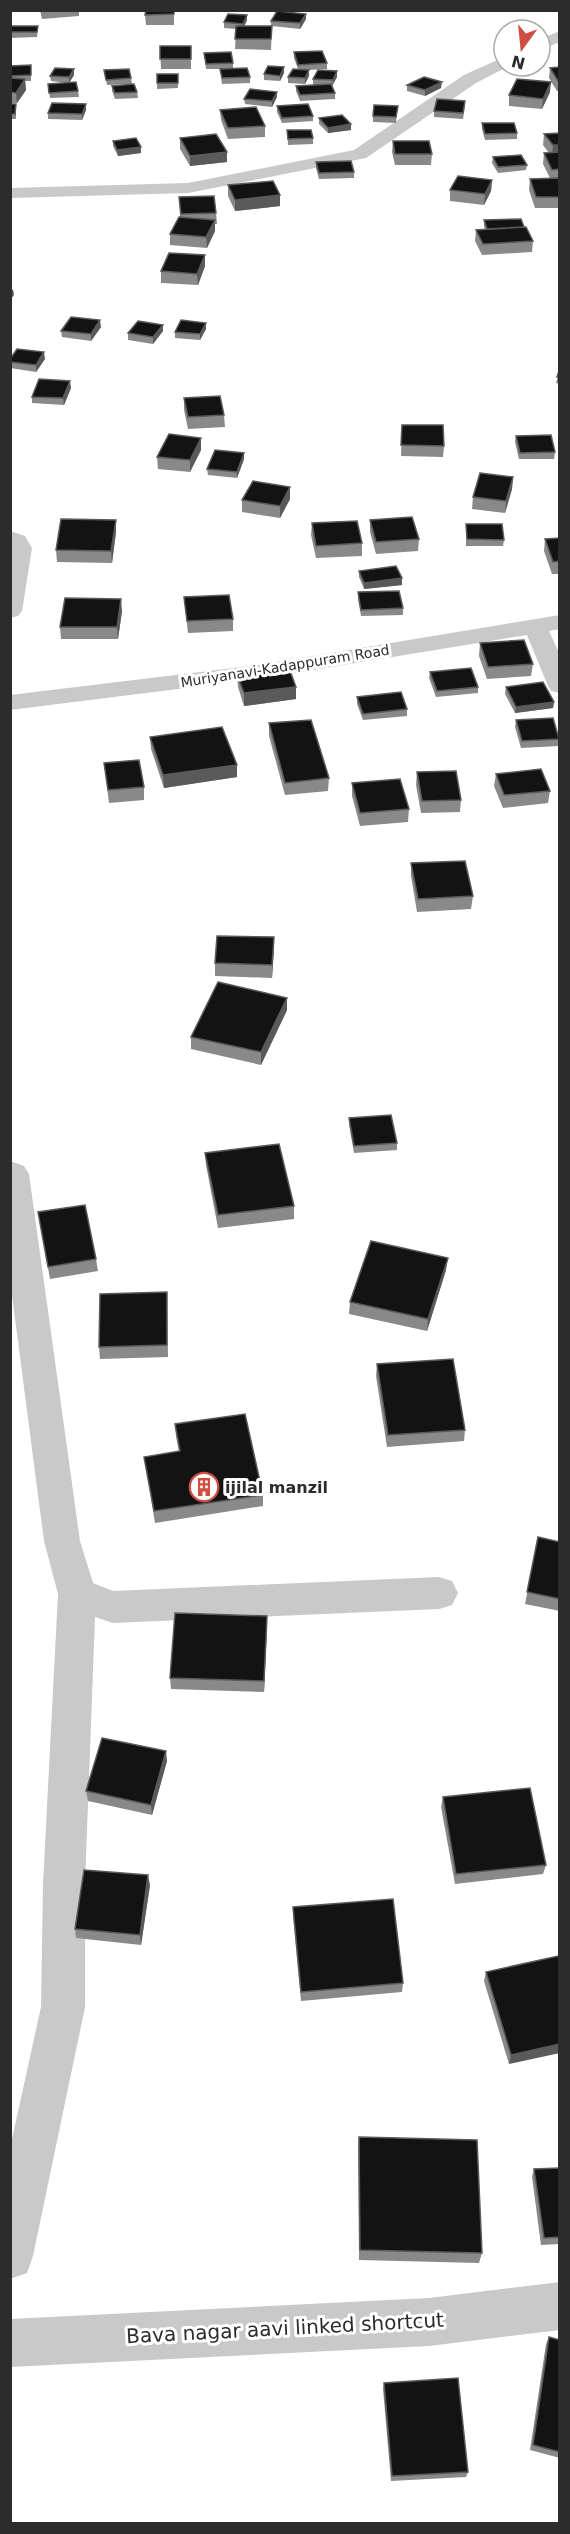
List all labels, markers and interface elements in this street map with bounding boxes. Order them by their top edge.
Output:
north arrow [492,18,552,78]
text: N [509,51,527,73]
street label: Muriyanavi-Kadappuram Road [179,642,391,690]
building icon: ijilal manzil [188,1471,220,1503]
place label: ijilal manzil [225,1478,328,1497]
street label: Bava nagar aavi linked shortcut [126,2308,445,2348]

